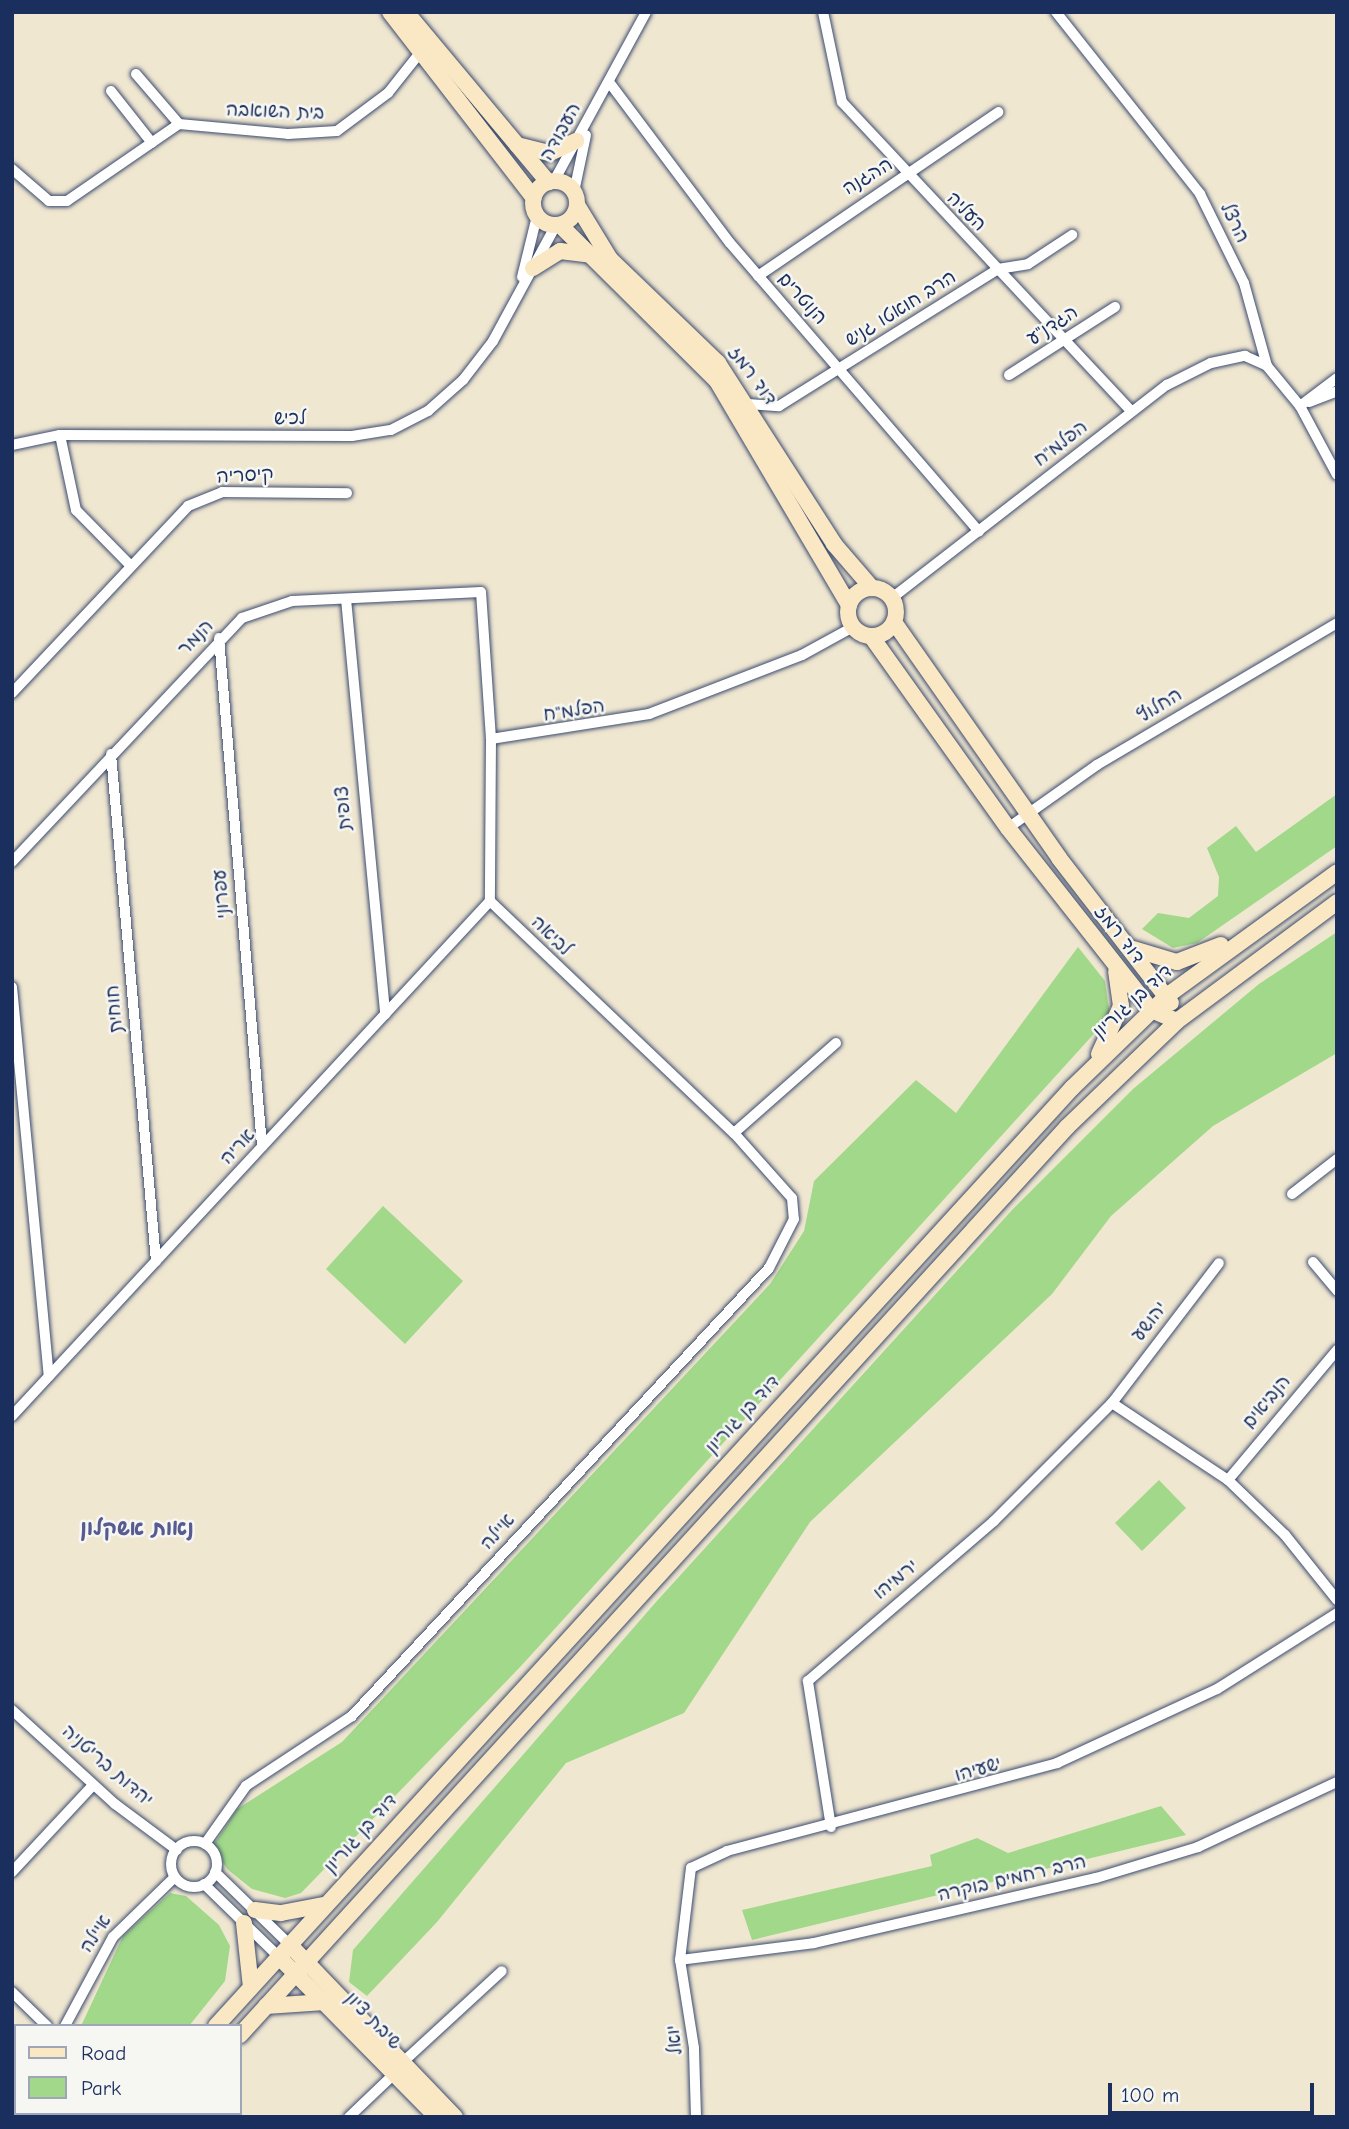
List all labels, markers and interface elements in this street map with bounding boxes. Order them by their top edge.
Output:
street label: בית השואבה [225,99,325,125]
street label: העבודה [536,99,586,165]
street label: ההגנה [839,153,897,201]
street label: העליה [941,187,991,237]
street label: הרצל [1215,199,1253,247]
street label: הרב חואטו גניש [842,266,960,352]
street label: הנוטרים [773,268,831,330]
street label: הגדנ"ע [1023,301,1083,351]
street label: דוד רמז [723,342,781,410]
street label: לכיש [274,407,306,431]
street label: הפלמ"ח [1030,416,1092,472]
street label: קיסריה [216,463,274,489]
street label: הנמר [173,615,219,661]
street label: החלוץ [1134,684,1186,728]
street label: הפלמ"ח [542,695,606,727]
street label: צופית [331,785,357,831]
street label: עפרוני [209,869,235,919]
street label: דוד רמז [1089,901,1149,969]
street label: לביאה [526,911,576,961]
street label: דוד בן גוריון [1089,960,1177,1044]
street label: חוחית [102,984,128,1034]
street label: אריה [216,1124,260,1170]
street label: יהושע [1128,1298,1172,1346]
street label: דוד בן גוריון [701,1371,785,1459]
street label: הנביאים [1238,1371,1296,1433]
street label: איילה [476,1509,520,1555]
district label: נאות אשקלון [80,1515,194,1541]
street label: ירמיהו [869,1555,923,1605]
street label: יהדות בריטניה [57,1720,157,1812]
street label: ישעיהו [952,1753,1004,1787]
street label: דוד בן גוריון [319,1790,403,1878]
street label: הרב רחמים בוקרה [935,1851,1089,1907]
street label: איילה [75,1911,117,1957]
street label: שיבת ציון [340,1987,406,2055]
legend [14,2024,242,2115]
street label: יואל [662,2024,688,2056]
text: Road [81,2041,126,2065]
scale bar [1111,2070,1318,2114]
text: Park [81,2076,121,2100]
text: 100 m [1121,2083,1179,2107]

